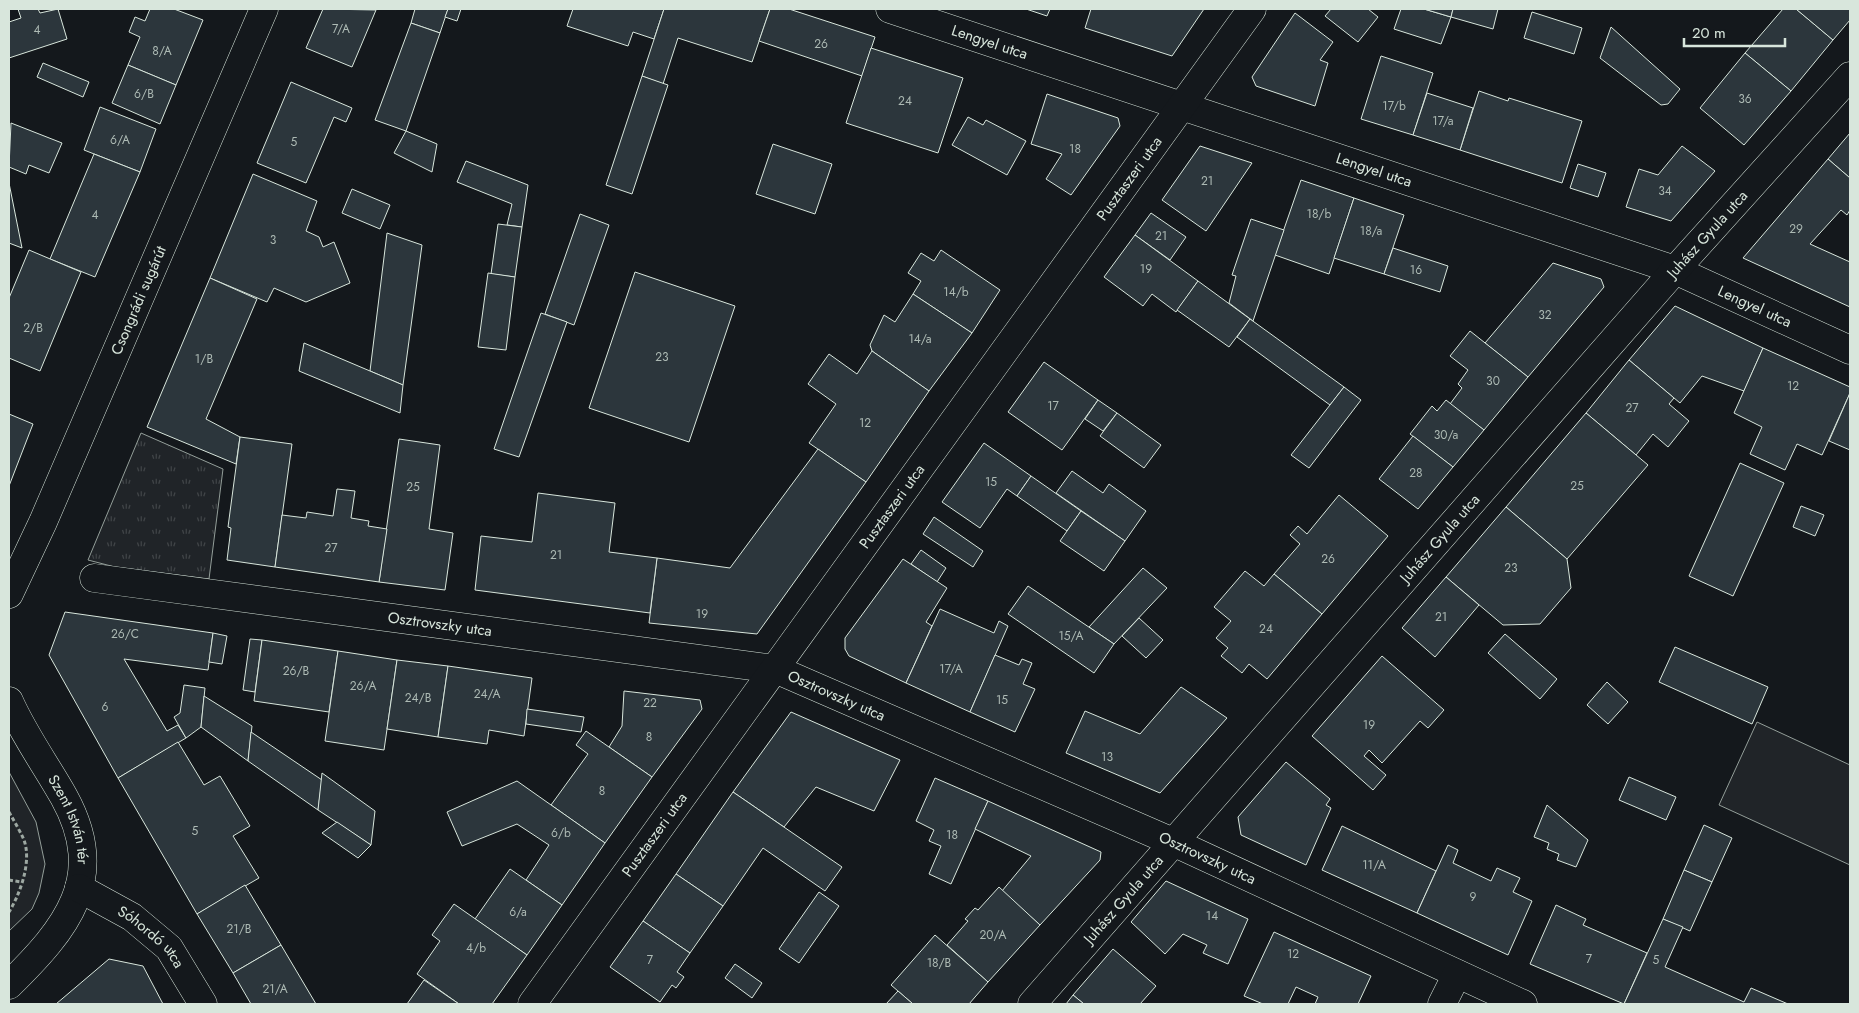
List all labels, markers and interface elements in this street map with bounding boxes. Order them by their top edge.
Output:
scale bar [1684,15,1785,47]
street label: Lengyel utca [949,19,1031,65]
house number: 7/A [332,20,350,38]
house number: 4 [34,21,41,39]
text: 20 m [1692,22,1726,44]
house number: 26 [814,35,828,53]
house number: 8/A [152,42,172,60]
house number: 6/B [134,85,154,103]
house number: 36 [1738,90,1752,108]
house number: 24 [898,92,912,110]
house number: 17/b [1382,97,1406,115]
house number: 17/a [1432,112,1454,130]
house number: 6/A [110,131,130,149]
street label: Pusztaszeri utca [1091,132,1167,225]
house number: 5 [291,133,298,151]
house number: 18 [1069,140,1081,158]
street label: Lengyel utca [1333,147,1415,193]
house number: 21 [1201,172,1213,190]
house number: 34 [1658,182,1672,200]
street label: Juhász Gyula utca [1660,185,1753,284]
house number: 18/b [1307,205,1332,223]
house number: 4 [92,206,99,224]
house number: 29 [1789,220,1803,238]
house number: 18/a [1360,222,1382,240]
house number: 21 [1155,227,1167,245]
house number: 3 [270,231,277,249]
street label: Csongrádi sugárút [105,242,172,358]
house number: 19 [1140,260,1152,278]
house number: 16 [1410,261,1422,279]
street label: Lengyel utca [1714,280,1795,333]
house number: 14/b [943,283,969,301]
house number: 32 [1538,306,1552,324]
house number: 2/B [23,319,43,337]
house number: 14/a [908,330,932,348]
house number: 23 [655,348,669,366]
house number: 1/B [195,350,213,368]
house number: 30 [1486,372,1500,390]
house number: 12 [1787,377,1799,395]
house number: 17 [1047,397,1060,415]
house number: 27 [1625,399,1639,417]
house number: 12 [859,414,871,432]
house number: 30/a [1434,426,1458,444]
street label: Pusztaszeri utca [854,460,930,553]
house number: 28 [1409,464,1423,482]
house number: 15 [985,473,997,491]
house number: 25 [1570,477,1584,495]
house number: 25 [406,478,420,496]
street label: Juhász Gyula utca [1394,489,1485,589]
house number: 27 [324,539,338,557]
house number: 21 [550,546,562,564]
house number: 26 [1321,550,1335,568]
house number: 23 [1504,559,1518,577]
house number: 19 [696,605,708,623]
street label: Osztrovszky utca [387,606,493,642]
house number: 21 [1435,608,1447,626]
house number: 24 [1259,620,1273,638]
house number: 26/C [111,625,139,643]
house number: 15/A [1058,627,1084,645]
house number: 17/A [939,660,963,678]
house number: 26/B [283,662,310,680]
street label: Osztrovszky utca [784,665,889,727]
house number: 26/A [350,677,376,695]
house number: 24/A [474,685,500,703]
house number: 24/B [405,689,432,707]
house number: 15 [996,691,1008,709]
house number: 22 [643,694,657,712]
house number: 6 [102,698,109,716]
house number: 19 [1363,716,1375,734]
house number: 8 [646,728,652,746]
house number: 13 [1101,748,1113,766]
street label: Szent István tér [42,771,94,865]
house number: 8 [599,782,605,800]
street label: Pusztaszeri utca [616,788,693,881]
house number: 5 [192,822,199,840]
house number: 6/b [551,824,571,842]
house number: 18 [946,826,958,844]
street label: Osztrovszky utca [1155,826,1260,890]
street label: Juhász Gyula utca [1077,850,1169,950]
house number: 11/A [1362,856,1386,874]
house number: 9 [1470,888,1477,906]
street label: Sóhordó utca [114,900,190,972]
house number: 6/a [509,903,527,921]
house number: 14 [1206,907,1218,925]
house number: 21/B [226,920,252,938]
house number: 20/A [980,926,1007,944]
house number: 4/b [466,939,486,957]
house number: 12 [1287,945,1299,963]
house number: 7 [1586,950,1593,968]
house number: 7 [647,951,654,969]
house number: 5 [1653,951,1660,969]
house number: 18/B [927,954,952,972]
house number: 21/A [262,980,288,998]

